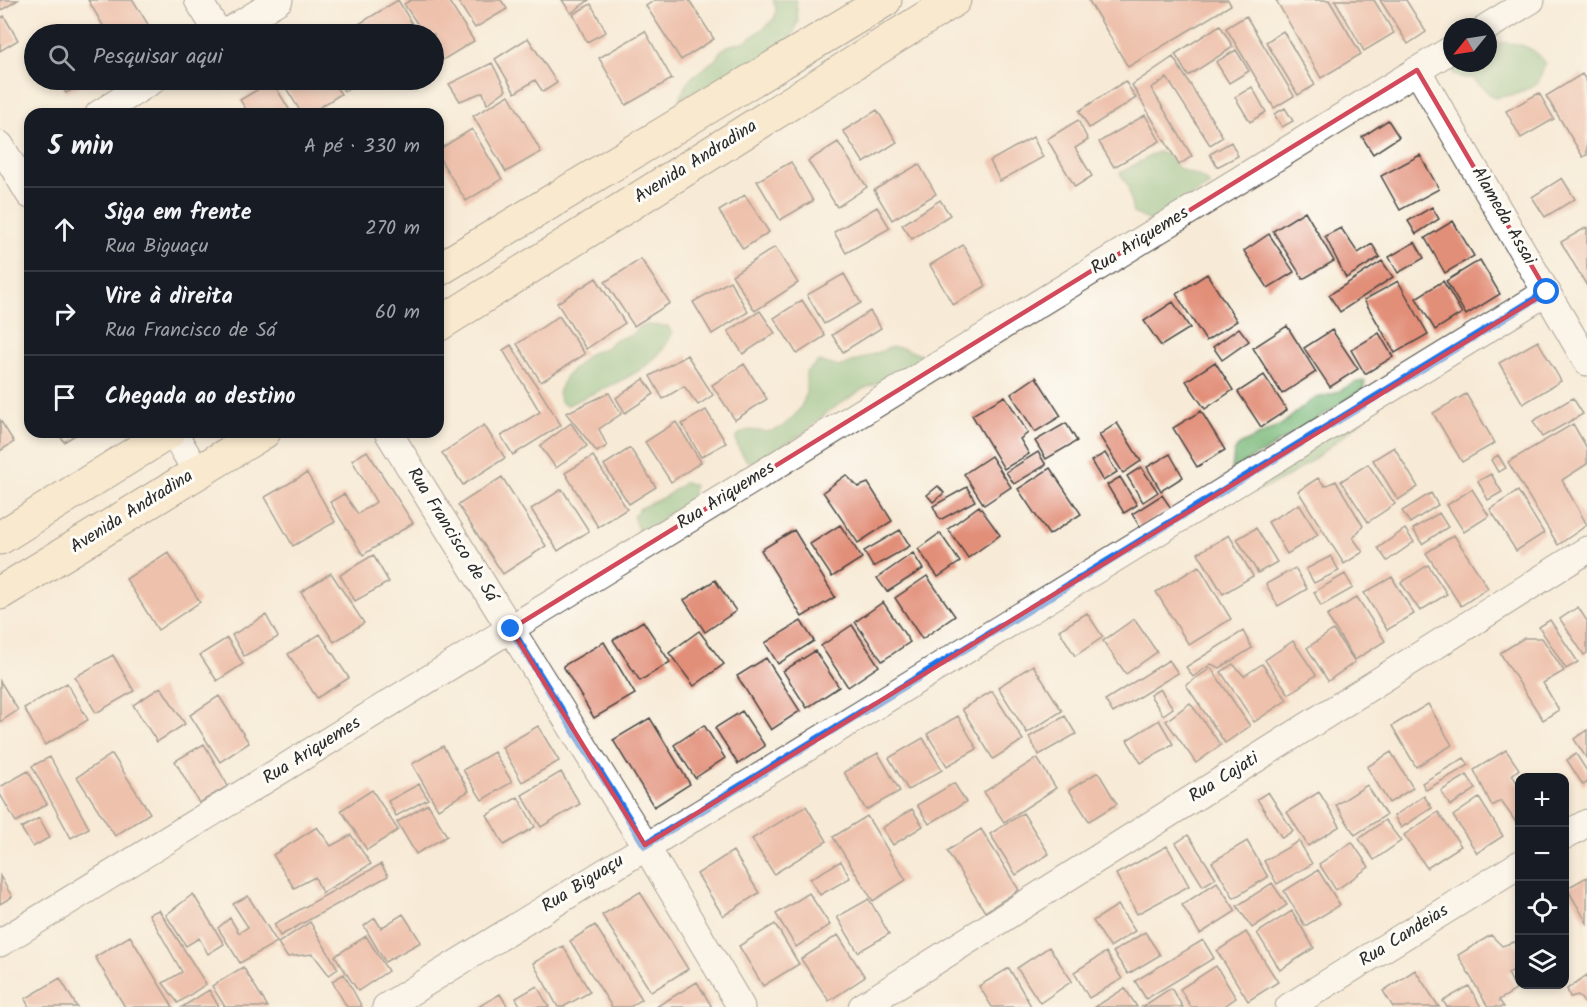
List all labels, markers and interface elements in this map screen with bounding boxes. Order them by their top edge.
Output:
north arrow [1443,18,1497,72]
search box [24,24,444,90]
text: Pesquisar aqui [93,40,223,75]
icon: search [45,41,78,74]
street label: Avenida Andradina [629,113,763,211]
text: 5 min [48,126,114,168]
text: A pé · 330 m [304,131,420,163]
street label: Alameda Assai [1463,161,1543,271]
text: Siga em frente [105,196,251,231]
street label: Rua Ariquemes [1085,199,1195,283]
icon: ahead [48,213,81,246]
text: 270 m [365,213,420,245]
text: Rua Biguaçu [105,231,208,263]
route start [1533,278,1559,304]
text: Vire à direita [105,280,233,315]
icon: right [48,297,81,330]
text: 60 m [375,297,420,329]
text: Rua Francisco de Sá [105,315,276,347]
text: Chegada ao destino [105,380,296,415]
icon: arrive [48,381,81,414]
street label: Rua Ariquemes [671,454,781,538]
street label: Rua Francisco de Sá [399,462,506,609]
street label: Avenida Andradina [65,463,199,561]
route end [497,615,523,641]
street label: Rua Ariquemes [257,709,367,793]
street label: Rua Cajati [1183,745,1265,811]
map controls [1515,773,1569,989]
button: + [1515,773,1569,827]
button: − [1515,827,1569,881]
street label: Rua Biguaçu [536,847,630,921]
button: locate [1515,881,1569,935]
street label: Rua Candeias [1353,897,1455,975]
button: layers [1515,935,1569,989]

